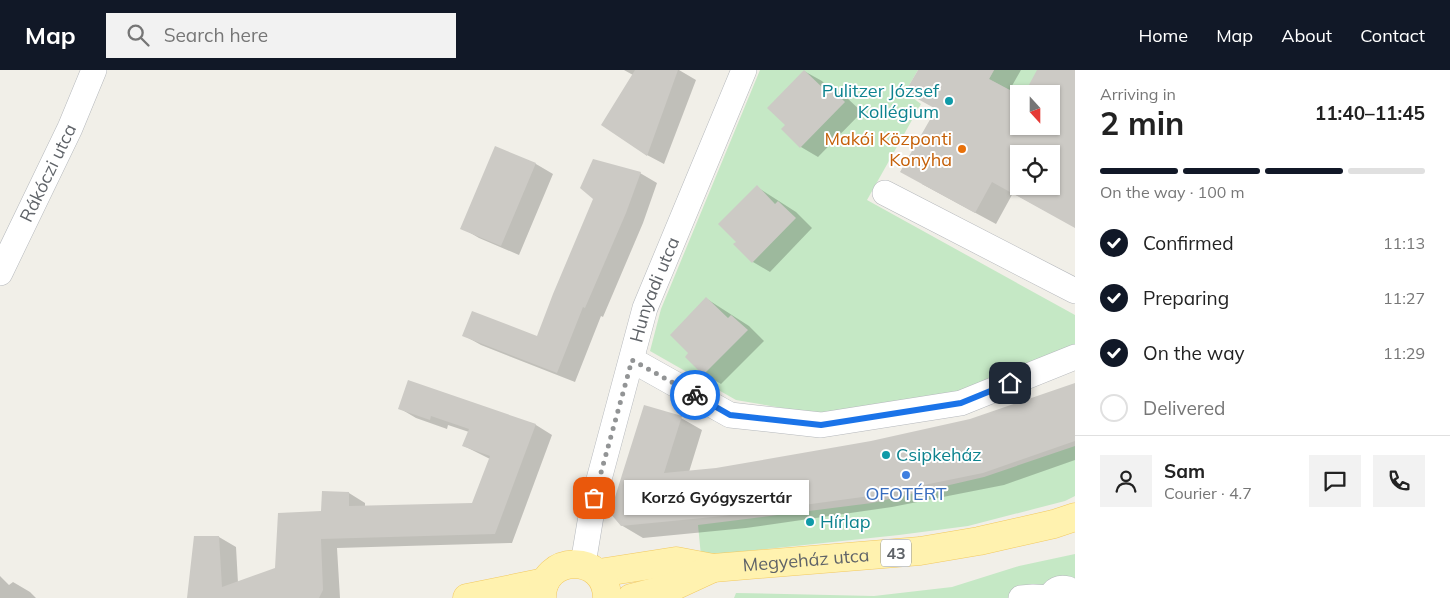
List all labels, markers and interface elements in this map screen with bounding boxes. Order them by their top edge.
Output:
search box [106,13,456,58]
text: Map [25,20,76,50]
icon: search [124,21,152,49]
text: Search here [164,23,268,47]
text: Home [1138,24,1188,47]
text: Map [1216,24,1253,47]
text: About [1281,24,1332,47]
text: Contact [1360,24,1425,47]
place label: Pulitzer József Kollégium [822,79,940,123]
text: Arriving in [1100,84,1176,104]
north arrow [1010,85,1060,135]
map controls [1010,85,1060,195]
marker: Pulitzer József Kollégium [943,95,955,107]
text: 11:40–11:45 [1315,101,1425,125]
text: 2 min [1100,103,1184,143]
street label: Rákóczi utca [14,120,81,226]
place label: Makói Központi Konyha [825,127,952,171]
marker: Makói Központi Konyha [956,143,968,155]
button: locate [1010,145,1060,195]
text: On the way · 100 m [1100,182,1245,202]
icon: check [1100,229,1128,257]
text: Confirmed [1143,231,1234,255]
street label: Hunyadi utca [624,233,684,345]
text: 11:13 [1383,233,1425,253]
icon: check [1100,284,1128,312]
text: Preparing [1143,286,1229,310]
text: 11:27 [1383,288,1425,308]
icon: check [1100,339,1128,367]
text: On the way [1143,341,1245,365]
text: 11:29 [1383,343,1425,363]
pin [989,362,1031,404]
icon: home [996,369,1024,397]
courier [670,370,720,420]
icon: bike [681,381,709,409]
text: Delivered [1143,396,1225,420]
place label: Csipkeház [896,443,982,466]
marker: Csipkeház [880,449,892,461]
button: person [1100,455,1152,507]
button: chat [1309,455,1361,507]
button: phone [1373,455,1425,507]
text: Sam [1164,459,1205,483]
marker: OFOTÉRT [900,469,912,481]
pin [573,477,615,519]
callout: Korzó Gyógyszertár [624,480,809,516]
place label: OFOTÉRT [865,482,947,505]
text: Courier · 4.7 [1164,483,1252,503]
icon: bag [580,484,608,512]
text: Korzó Gyógyszertár [641,487,792,507]
place label: Hírlap [820,510,871,533]
marker: Hírlap [804,516,816,528]
road number: 43 [881,539,911,566]
street label: Megyeház utca [742,543,870,577]

